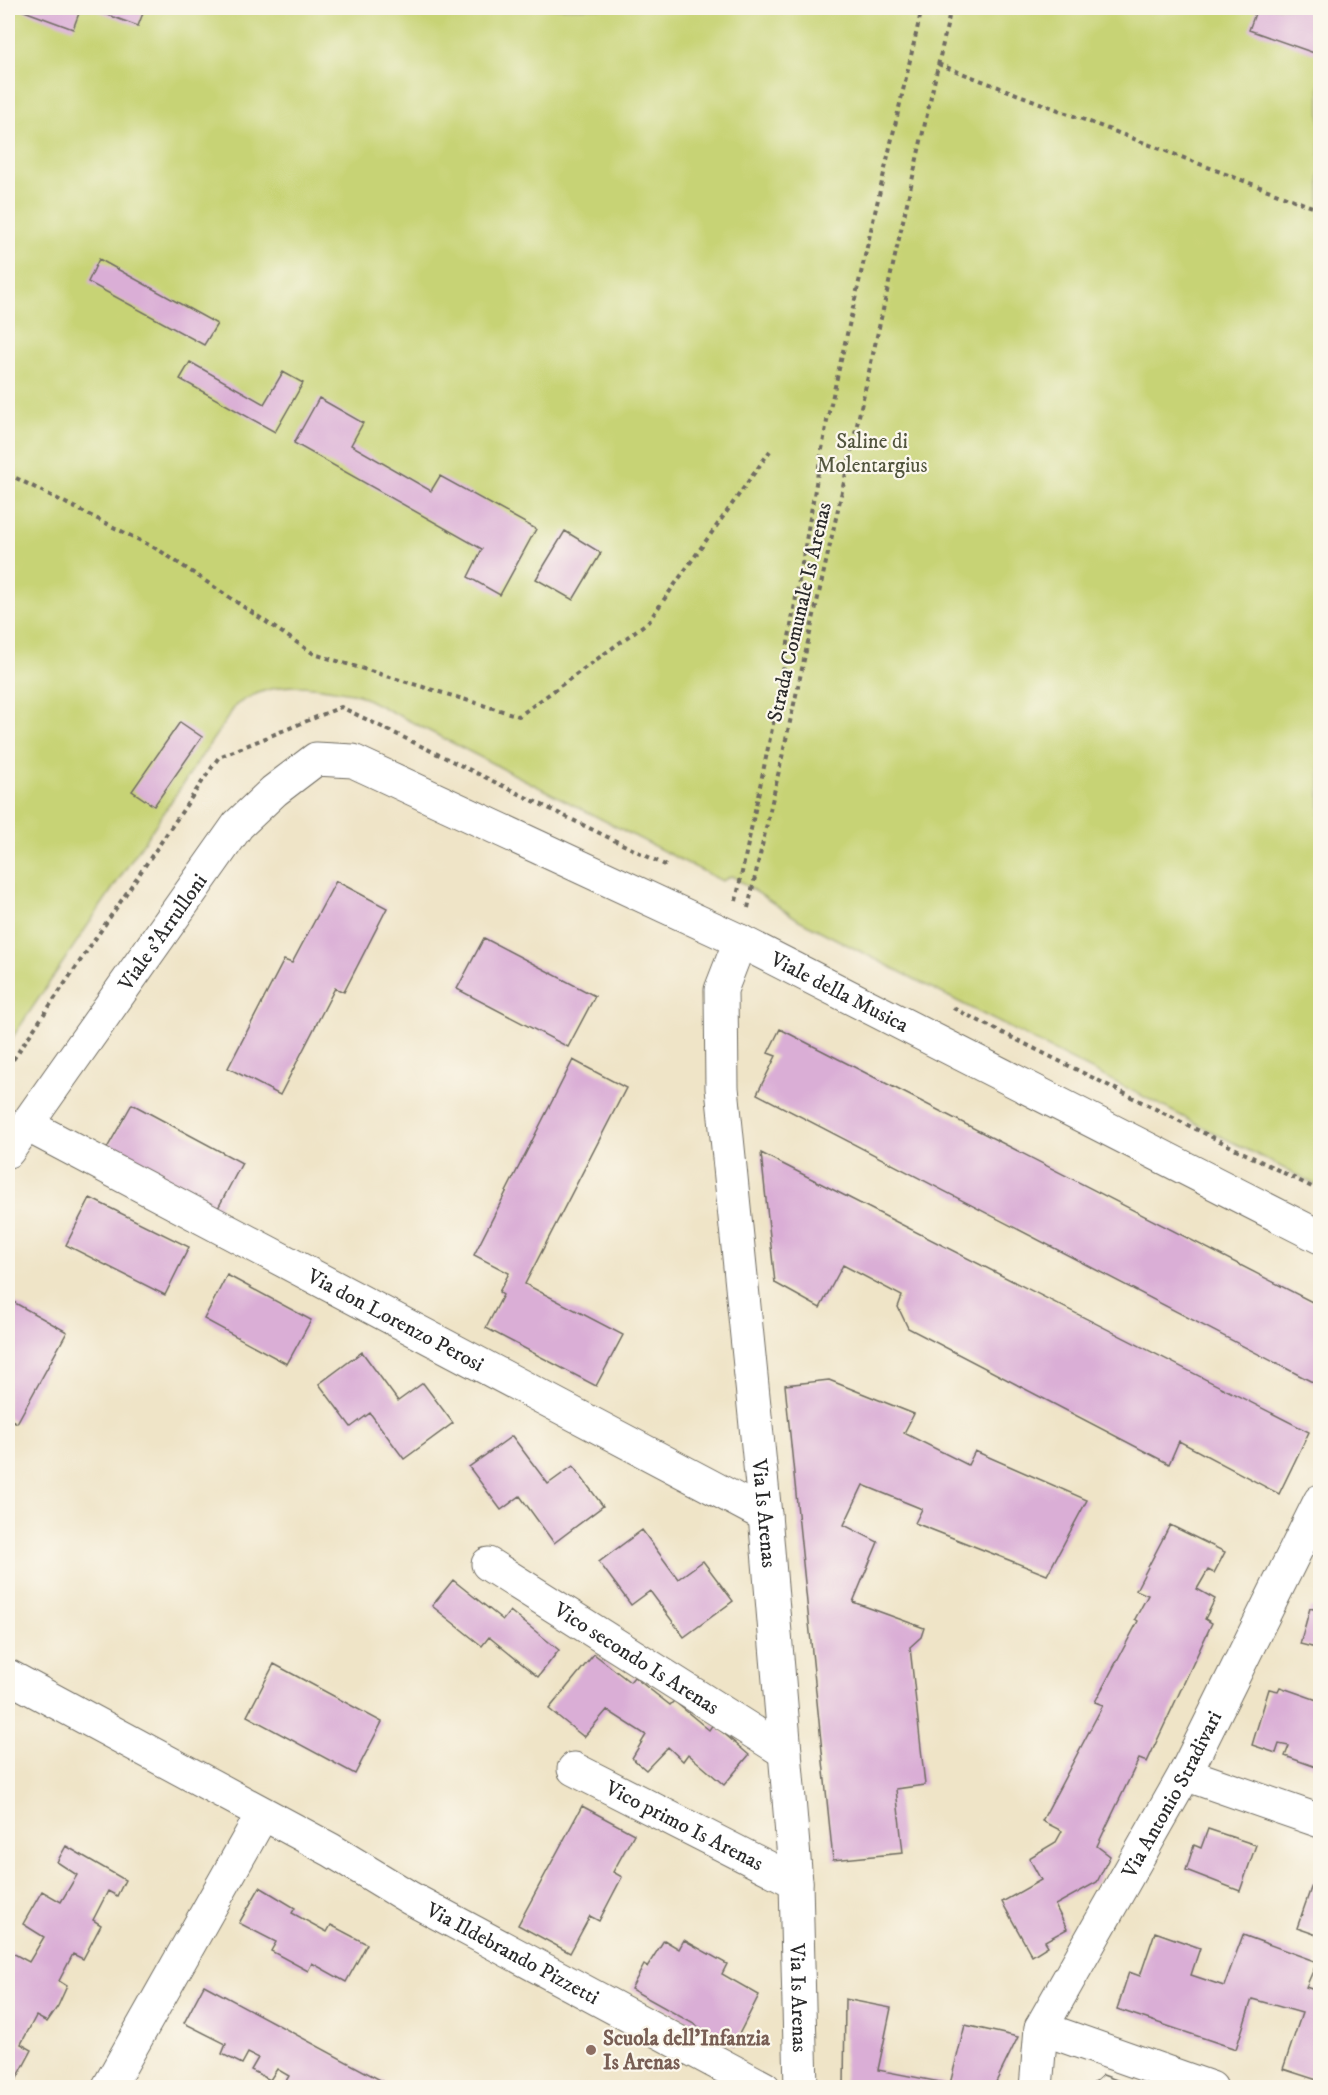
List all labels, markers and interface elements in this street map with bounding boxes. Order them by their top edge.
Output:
park label: Saline di Molentargius [817,429,928,479]
street label: Strada Comunale Is Arenas [762,500,838,725]
street label: Viale s'Arrulloni [113,869,213,997]
street label: Viale della Musica [765,946,913,1039]
street label: Via don Lorenzo Perosi [302,1263,488,1378]
street label: Via Is Arenas [745,1457,781,1569]
street label: Vico secondo Is Arenas [548,1597,724,1721]
street label: Via Antonio Stradivari [1116,1707,1228,1884]
street label: Vico primo Is Arenas [600,1775,767,1877]
street label: Via Ildebrando Pizzetti [421,1897,603,2011]
street label: Via Is Arenas [783,1942,812,2053]
place label: Scuola dell'Infanzia Is Arenas [603,2026,771,2076]
marker: Scuola dell'Infanzia Is Arenas [584,2043,598,2057]

